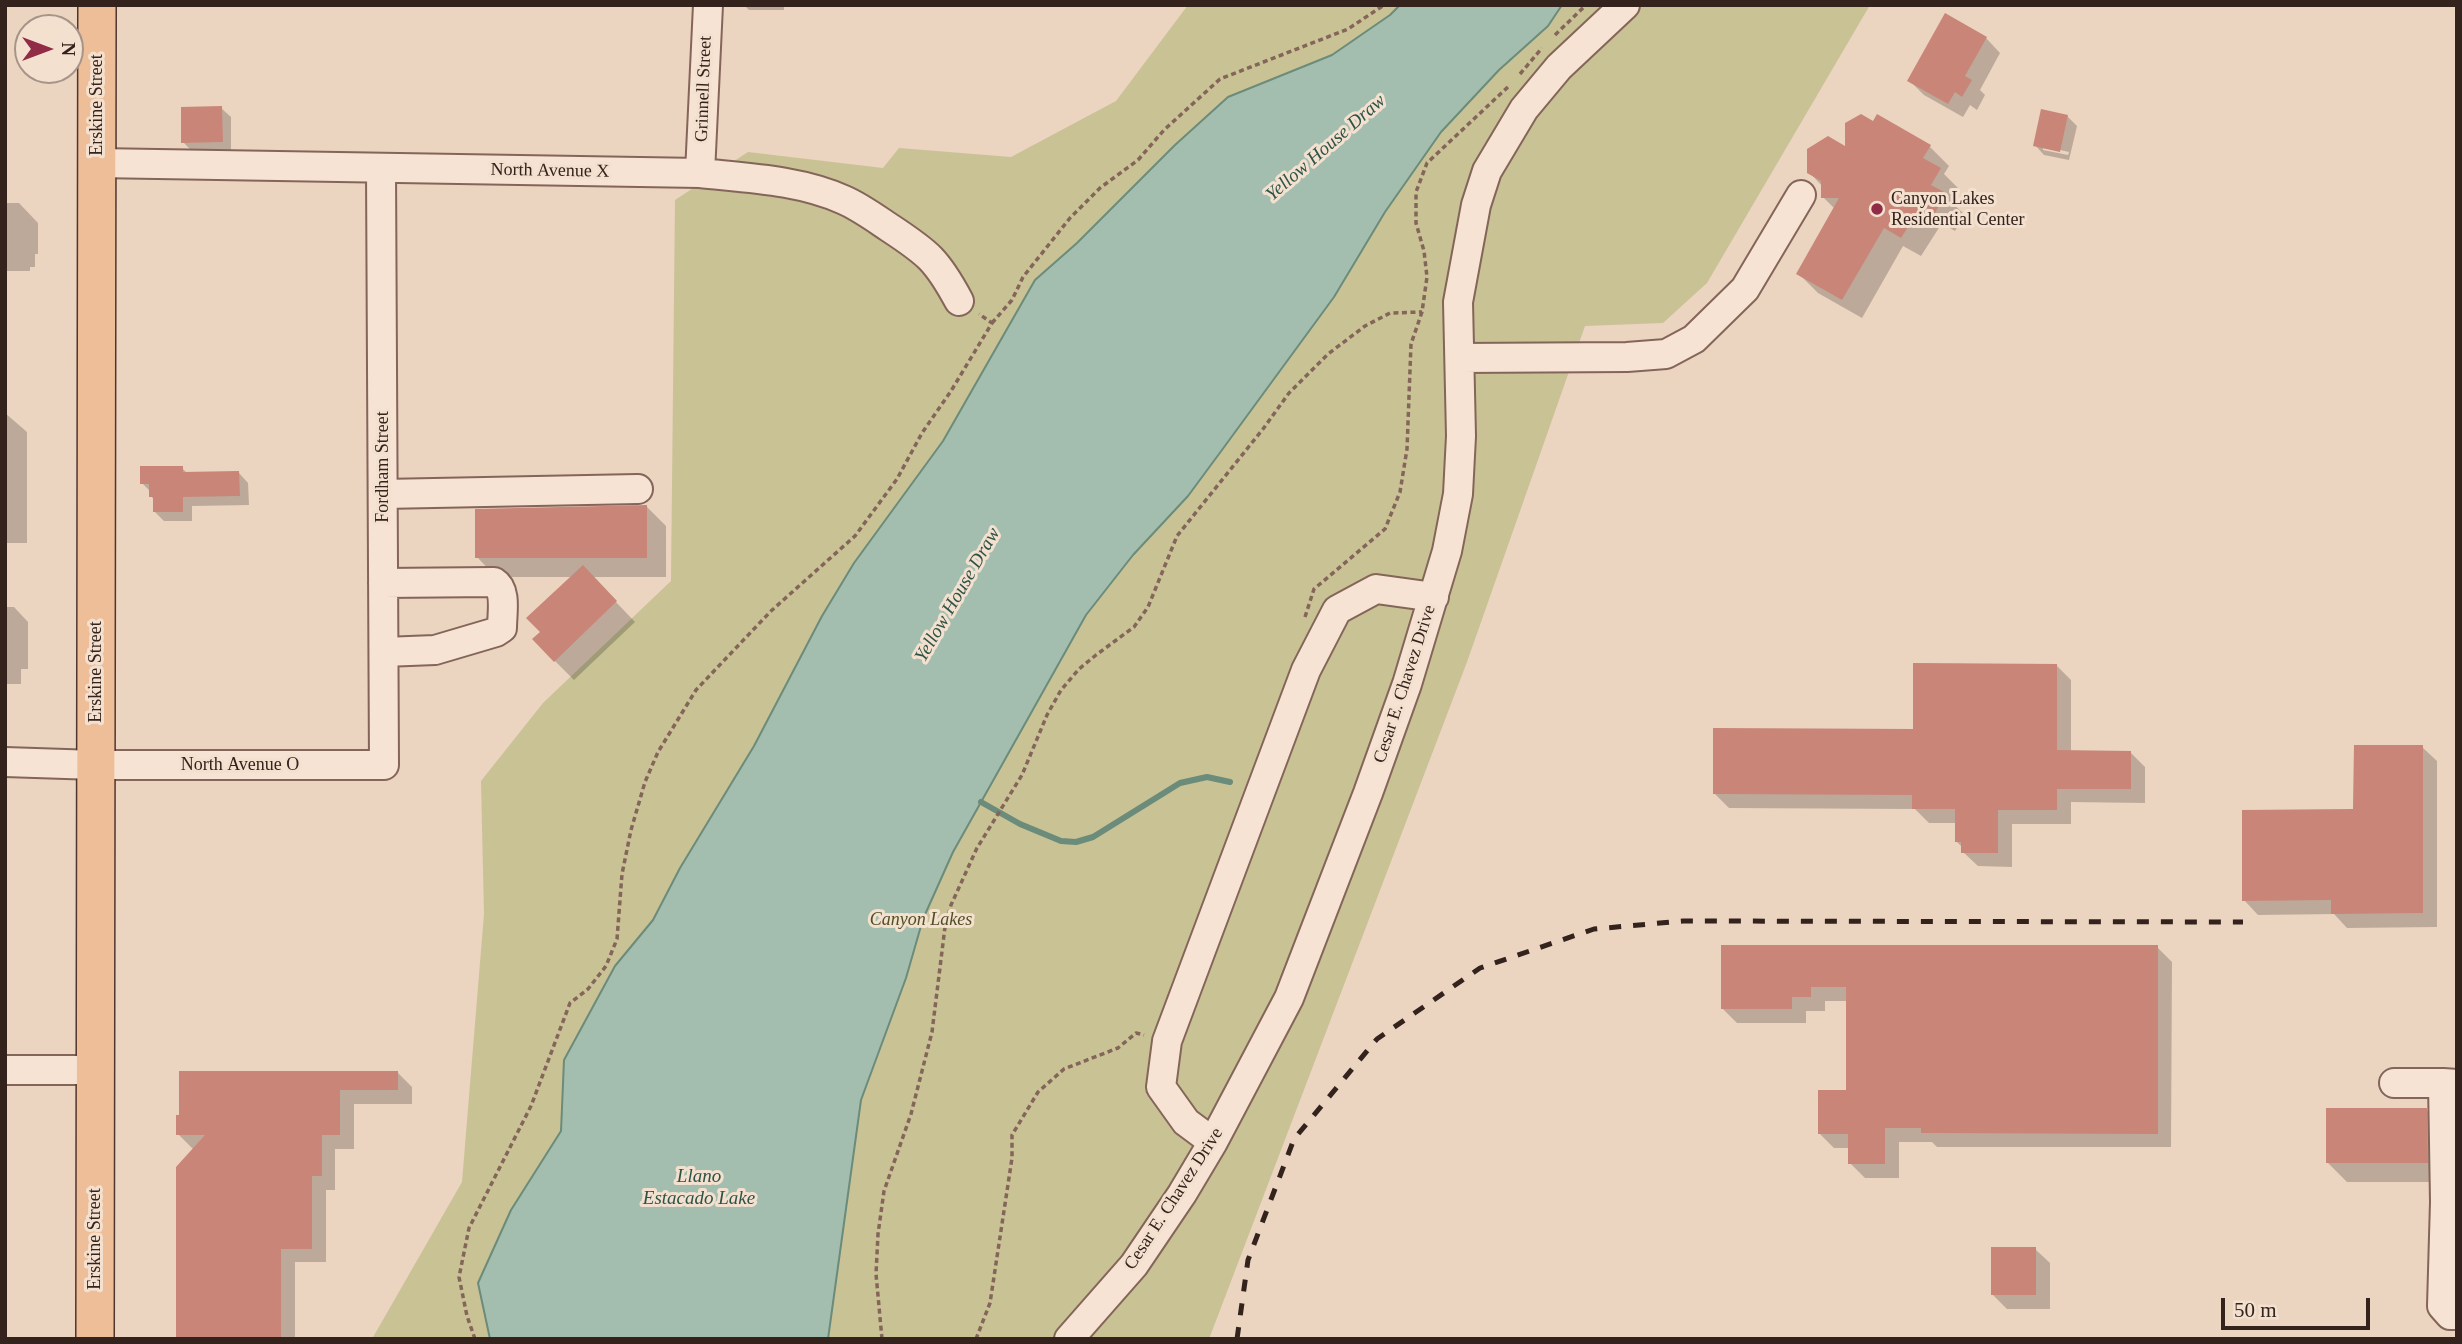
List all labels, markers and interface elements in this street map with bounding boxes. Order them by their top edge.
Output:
north arrow [14,14,84,84]
street label: Grinnell Street [691,35,717,143]
text: N [58,42,79,56]
street label: Erskine Street [86,54,108,156]
water label: Yellow House Draw [1261,90,1391,206]
street label: North Avenue X [491,159,609,183]
place label: Canyon Lakes Residential Center [1891,188,2024,230]
marker: Canyon Lakes Residential Center [1869,201,1885,217]
street label: Fordham Street [372,411,394,523]
water label: Yellow House Draw [910,524,1006,666]
street label: Cesar E. Chavez Drive [1369,602,1441,766]
street label: Erskine Street [85,621,107,723]
street label: North Avenue O [181,754,299,776]
park label: Canyon Lakes [870,909,972,931]
street label: Cesar E. Chavez Drive [1120,1124,1228,1274]
water label: Llano Estacado Lake [643,1166,755,1210]
street label: Erskine Street [84,1188,106,1290]
scale bar [2224,1284,2373,1328]
text: 50 m [2234,1298,2277,1322]

